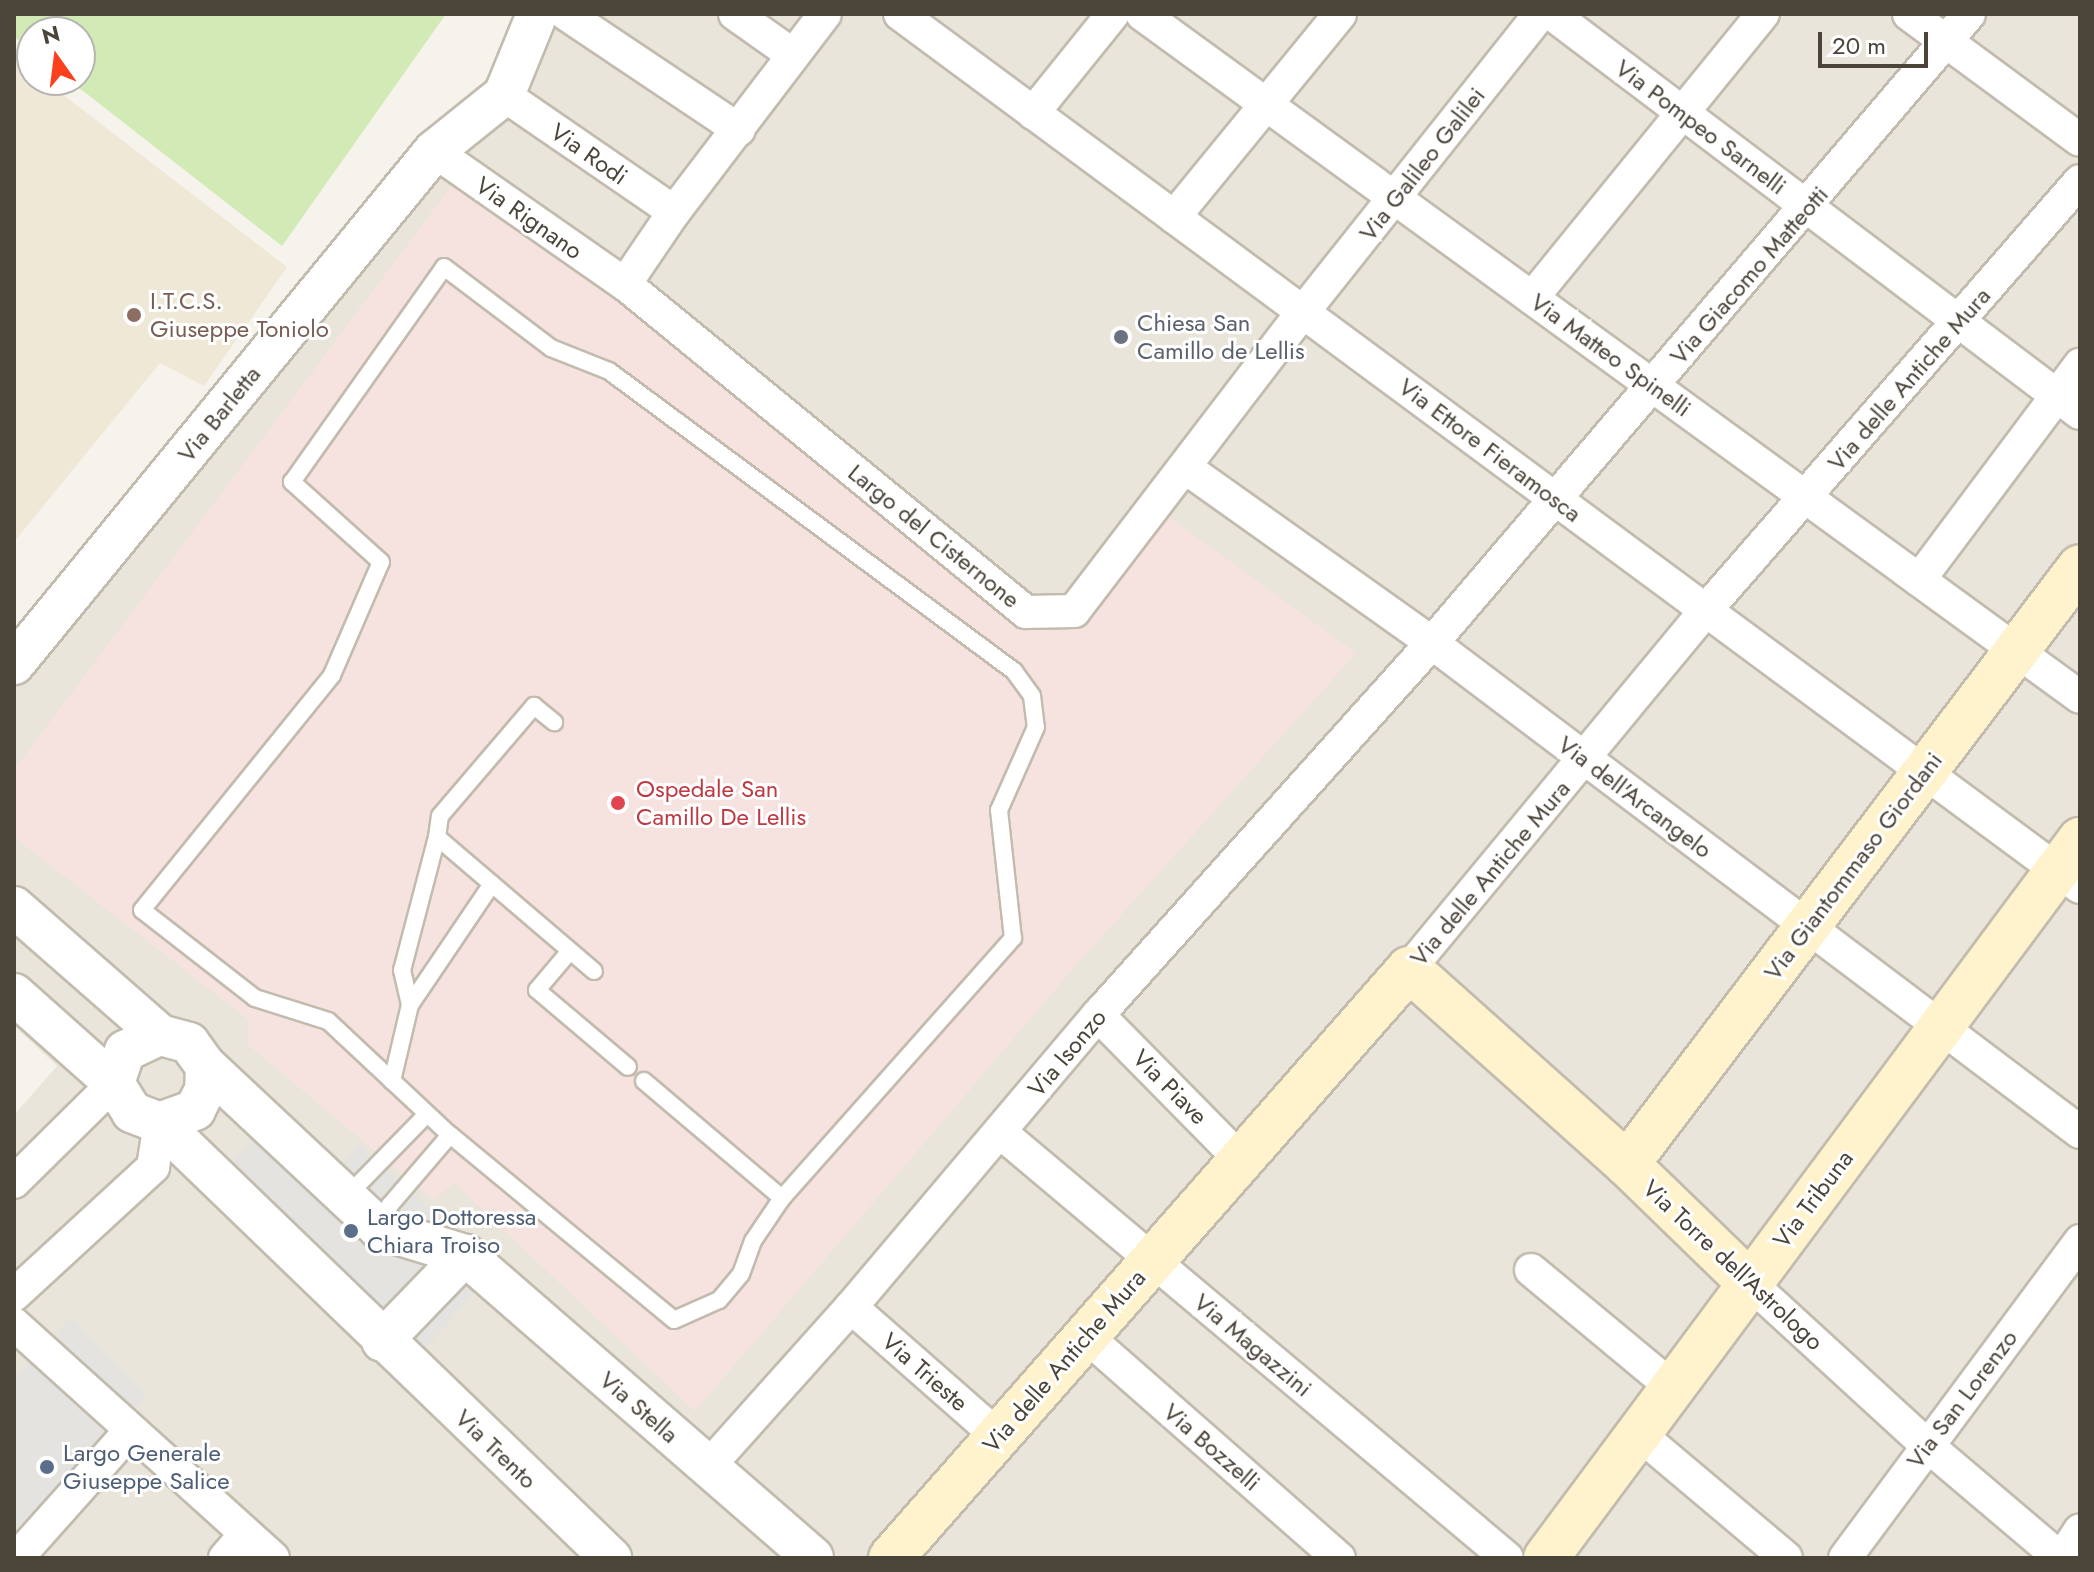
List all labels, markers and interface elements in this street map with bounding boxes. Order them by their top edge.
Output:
north arrow [16,16,96,96]
scale bar [1822,16,1932,66]
text: N [38,17,63,52]
text: 20 m [1832,28,1886,63]
street label: Via Pompeo Sarnelli [1610,53,1792,201]
street label: Via Galileo Galilei [1353,81,1491,247]
street label: Via Rodi [545,117,633,191]
street label: Via Rignano [470,171,588,265]
street label: Via Giacomo Matteotti [1664,180,1834,370]
street label: Via delle Antiche Mura [1822,281,1996,477]
place label: I.T.C.S. Giuseppe Toniolo [150,287,329,343]
street label: Via Matteo Spinelli [1525,287,1697,423]
marker: I.T.C.S. Giuseppe Toniolo [125,306,143,324]
place label: Chiesa San Camillo de Lellis [1137,309,1305,365]
marker: Chiesa San Camillo de Lellis [1112,328,1130,346]
street label: Via Barletta [172,360,266,468]
street label: Via Ettore Fieramosca [1393,372,1587,528]
street label: Largo del Cisternone [842,458,1026,614]
street label: Via dell'Arcangelo [1552,730,1718,864]
street label: Via Giantommaso Giordani [1758,746,1948,986]
street label: Via delle Antiche Mura [1404,774,1576,972]
place label: Ospedale San Camillo De Lellis [636,775,806,831]
marker: Ospedale San Camillo De Lellis [607,792,629,814]
street label: Via Isonzo [1022,1003,1112,1103]
street label: Via Piave [1127,1044,1213,1130]
street label: Via Tribuna [1767,1144,1859,1254]
street label: Via Torre dell'Astrologo [1637,1174,1829,1356]
place label: Largo Dottoressa Chiara Troiso [367,1203,536,1259]
marker: Largo Dottoressa Chiara Troiso [342,1222,360,1240]
street label: Via delle Antiche Mura [977,1263,1151,1459]
street label: Via Magazzini [1188,1287,1318,1403]
street label: Via San Lorenzo [1901,1324,2023,1474]
street label: Via Trieste [876,1327,974,1417]
street label: Via Stella [594,1365,684,1449]
street label: Via Bozzelli [1158,1397,1266,1497]
street label: Via Trento [449,1403,543,1495]
place label: Largo Generale Giuseppe Salice [63,1439,230,1495]
marker: Largo Generale Giuseppe Salice [38,1458,56,1476]

